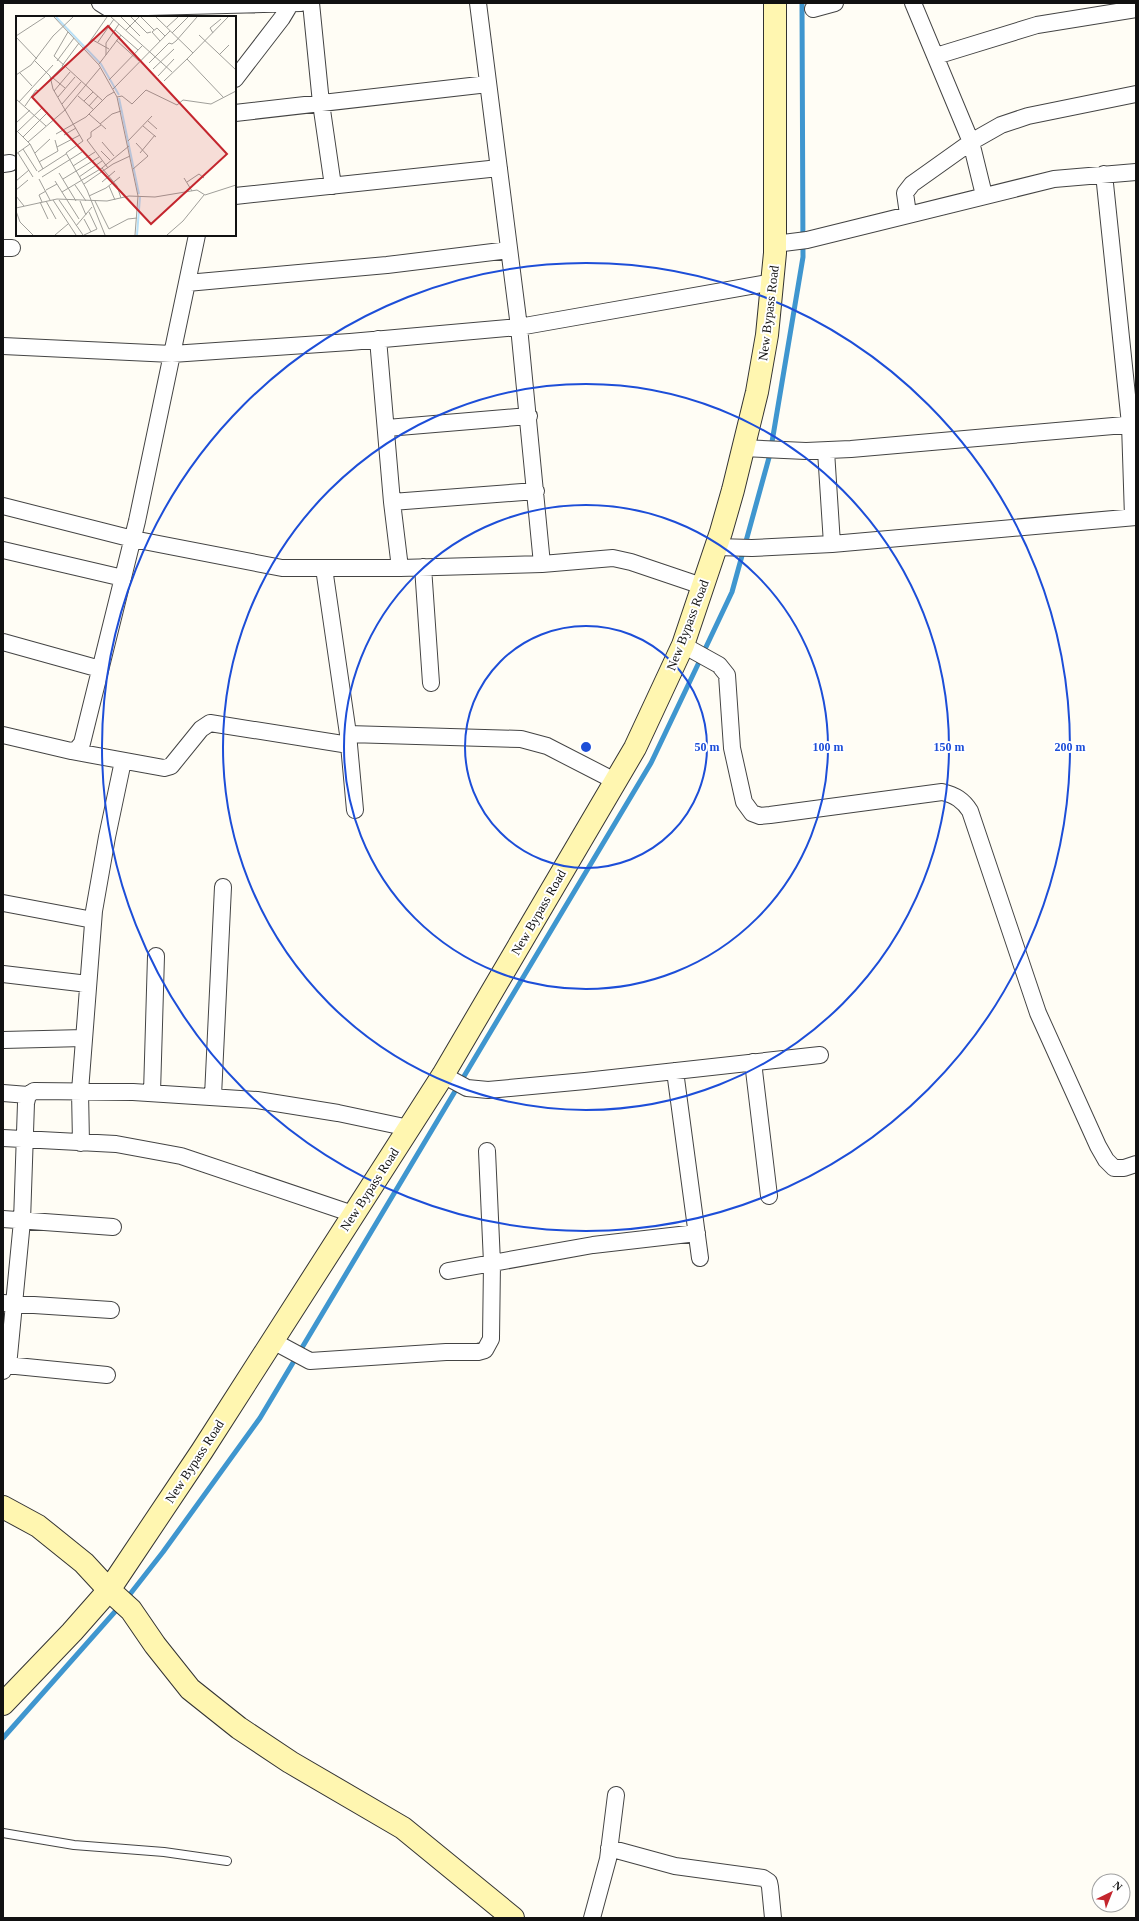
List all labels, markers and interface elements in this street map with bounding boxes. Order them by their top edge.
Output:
inset map [16,16,236,236]
street label: New Bypass Road [755,264,782,362]
street label: New Bypass Road [663,577,712,673]
centre of rings [579,740,593,754]
text: 50 m [695,740,720,754]
text: 100 m [813,740,844,754]
text: 150 m [934,740,965,754]
text: 200 m [1055,740,1086,754]
street label: New Bypass Road [508,866,569,958]
street label: New Bypass Road [337,1144,402,1234]
street label: New Bypass Road [162,1416,227,1506]
north arrow [1091,1873,1131,1913]
text: N [1111,1879,1125,1893]

